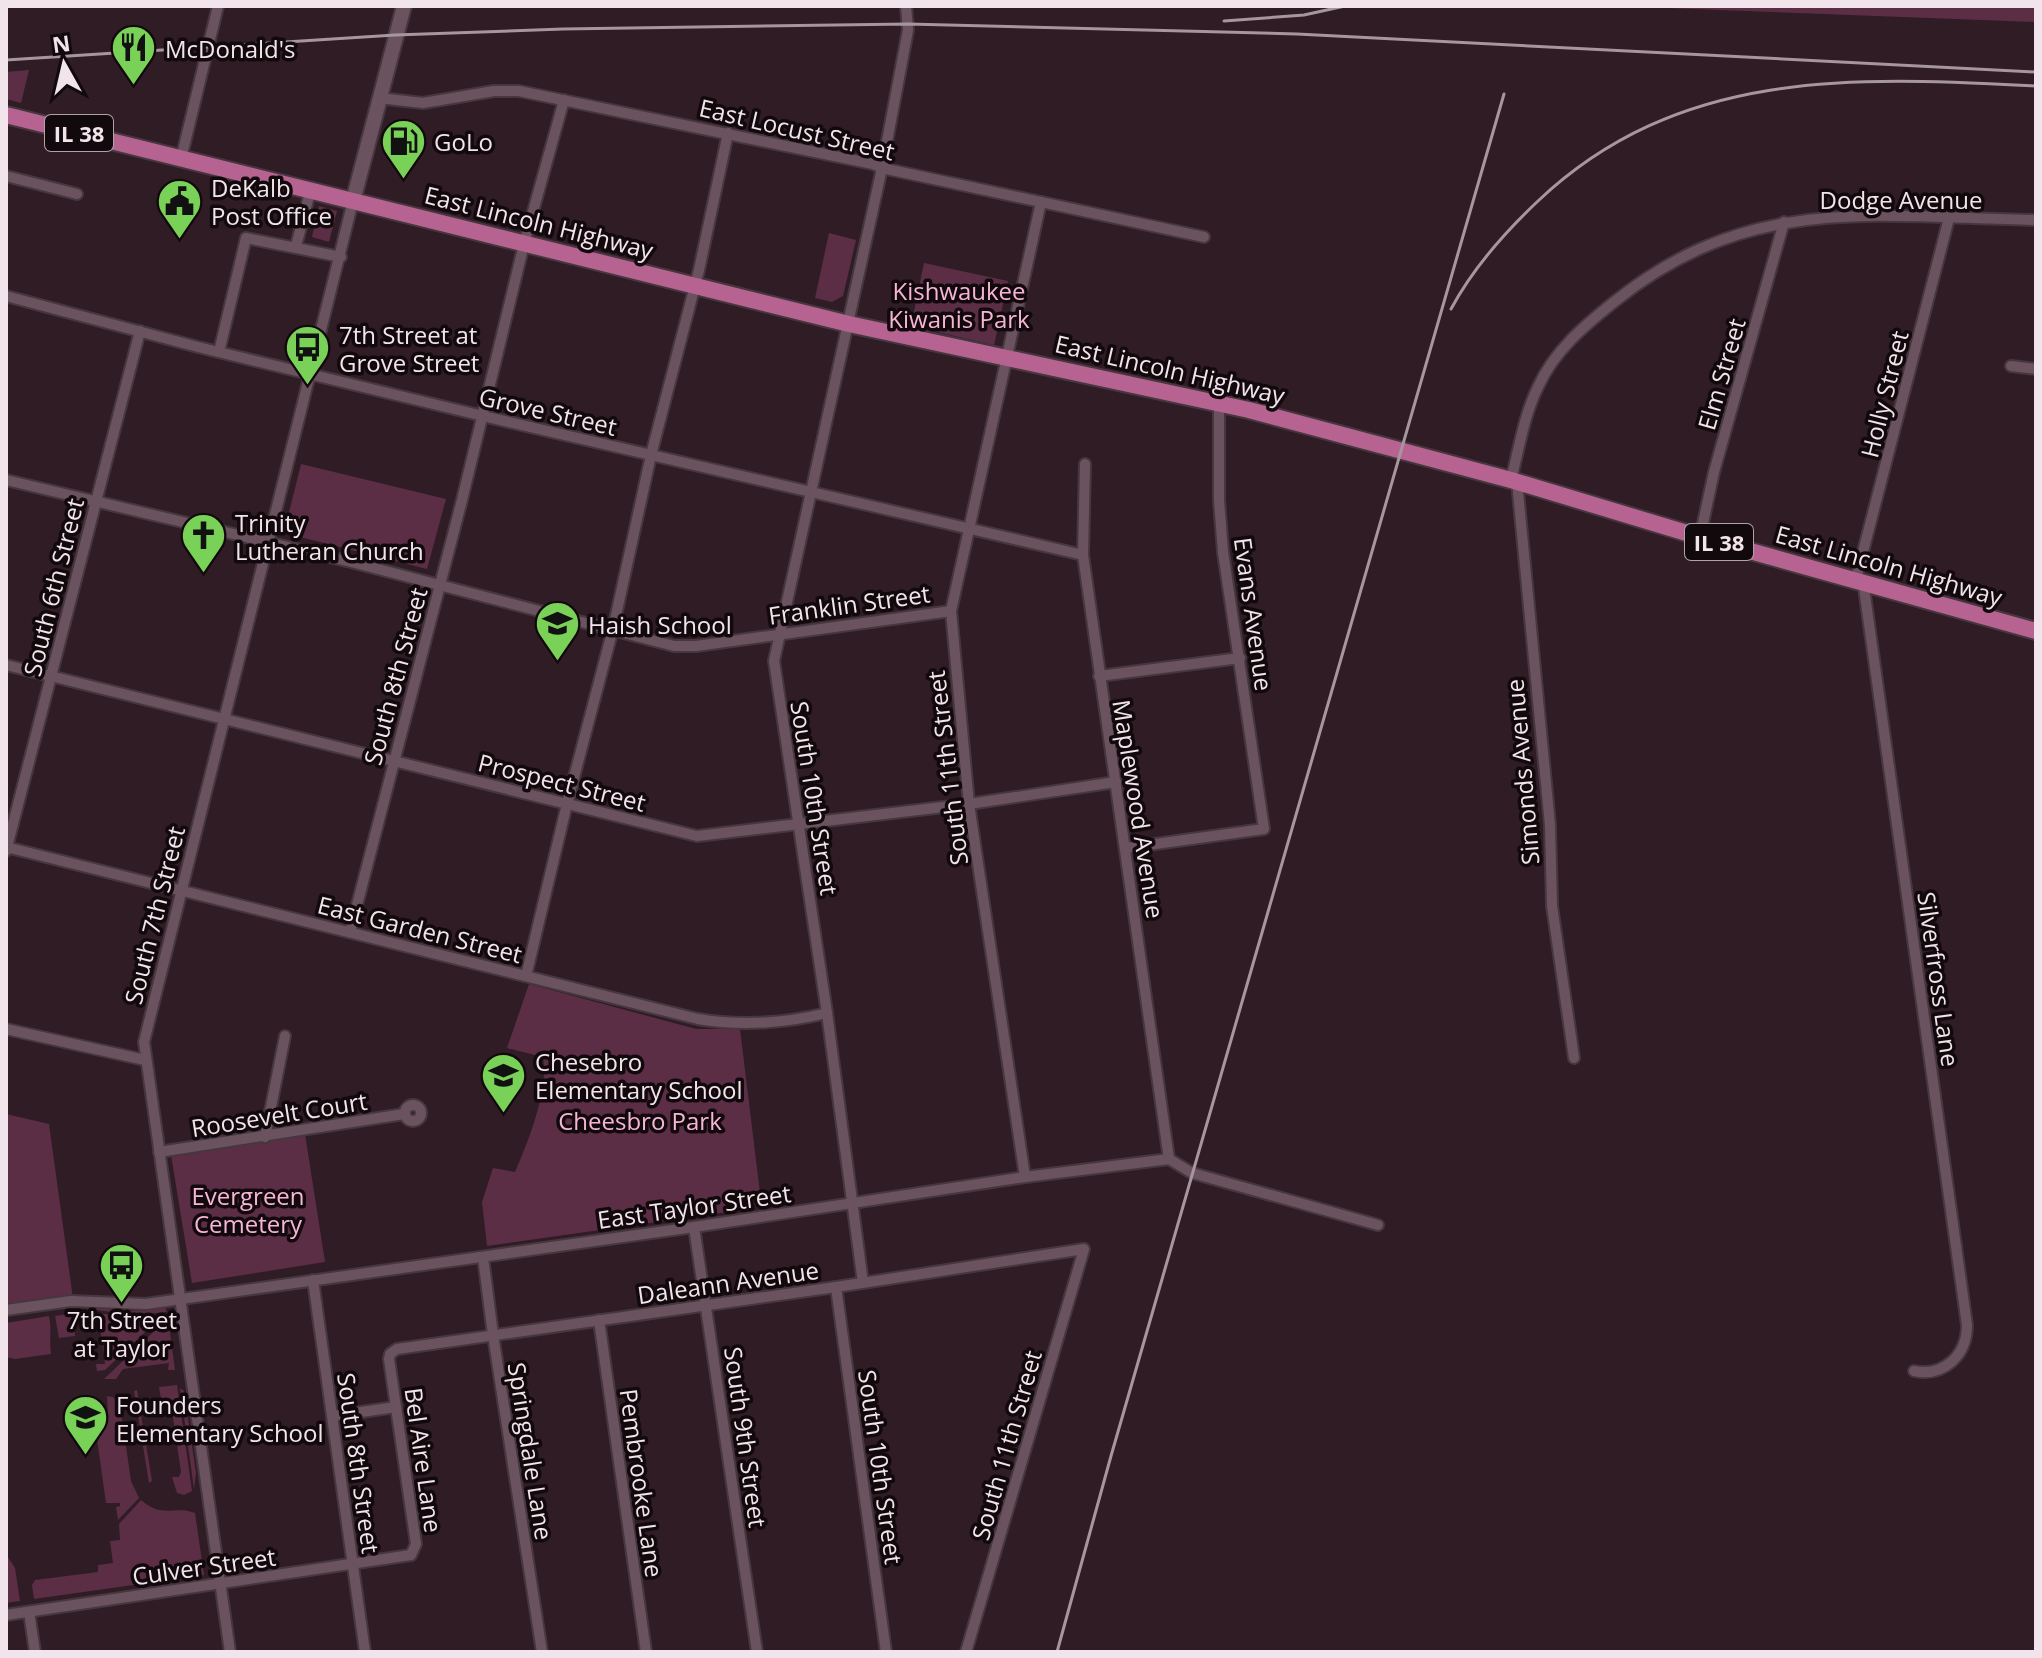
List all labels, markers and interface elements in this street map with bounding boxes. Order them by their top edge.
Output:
north arrow [24,24,104,104]
restaurant icon: McDonald's [110,24,158,87]
text: N [50,27,72,59]
place label: McDonald's [165,32,295,65]
street label: East Locust Street [696,91,898,167]
road number: IL 38 [45,115,113,151]
fuel station icon: GoLo [379,117,427,180]
place label: GoLo [434,125,493,158]
place label: DeKalb Post Office [211,171,332,232]
public building icon: DeKalb Post Office [156,177,204,240]
street label: East Lincoln Highway [421,178,658,267]
street label: Dodge Avenue [1820,183,1982,216]
park label: Kishwaukee Kiwanis Park [888,274,1030,335]
street label: Elm Street [1689,314,1753,434]
place label: 7th Street at Grove Street [339,318,479,379]
bus stop icon: 7th Street at Grove Street [284,324,332,387]
street label: East Lincoln Highway [1052,327,1289,412]
street label: Holly Street [1852,327,1916,461]
street label: Grove Street [476,379,620,443]
street label: South 6th Street [15,495,91,679]
place label: Trinity Lutheran Church [235,506,424,567]
church icon: Trinity Lutheran Church [180,512,228,575]
street label: East Lincoln Highway [1772,517,2007,613]
road number: IL 38 [1685,524,1753,560]
street label: Evans Avenue [1227,535,1281,693]
street label: Franklin Street [766,576,932,632]
street label: South 8th Street [355,584,435,768]
school or university icon: Haish School [533,600,581,663]
place label: Haish School [588,608,732,641]
street label: South 11th Street [919,669,975,867]
street label: Simonds Avenue [1497,678,1547,866]
street label: Maplewood Avenue [1105,697,1173,921]
street label: South 10th Street [783,699,847,897]
street label: Prospect Street [475,745,649,819]
street label: South 7th Street [116,823,192,1007]
street label: East Garden Street [314,888,526,970]
street label: Silverfross Lane [1910,890,1968,1068]
place label: Chesebro Elementary School [535,1045,743,1106]
school or university icon: Chesebro Elementary School [480,1051,528,1114]
street label: Roosevelt Court [189,1084,369,1144]
park label: Cheesbro Park [558,1104,722,1137]
street label: East Taylor Street [595,1176,793,1236]
park label: Evergreen Cemetery [191,1179,305,1240]
bus stop icon: 7th Street at Taylor [98,1241,146,1304]
street label: Daleann Avenue [635,1253,821,1311]
place label: 7th Street at Taylor [67,1303,177,1364]
street label: South 9th Street [717,1345,775,1529]
street label: South 11th Street [963,1346,1049,1544]
street label: Springdale Lane [501,1360,561,1542]
street label: South 10th Street [851,1368,911,1566]
street label: South 8th Street [330,1371,388,1555]
street label: Bel Aire Lane [397,1385,451,1535]
street label: Pembrooke Lane [612,1387,672,1579]
place label: Founders Elementary School [116,1388,324,1449]
school or university icon: Founders Elementary School [61,1394,109,1457]
street label: Culver Street [130,1540,278,1592]

